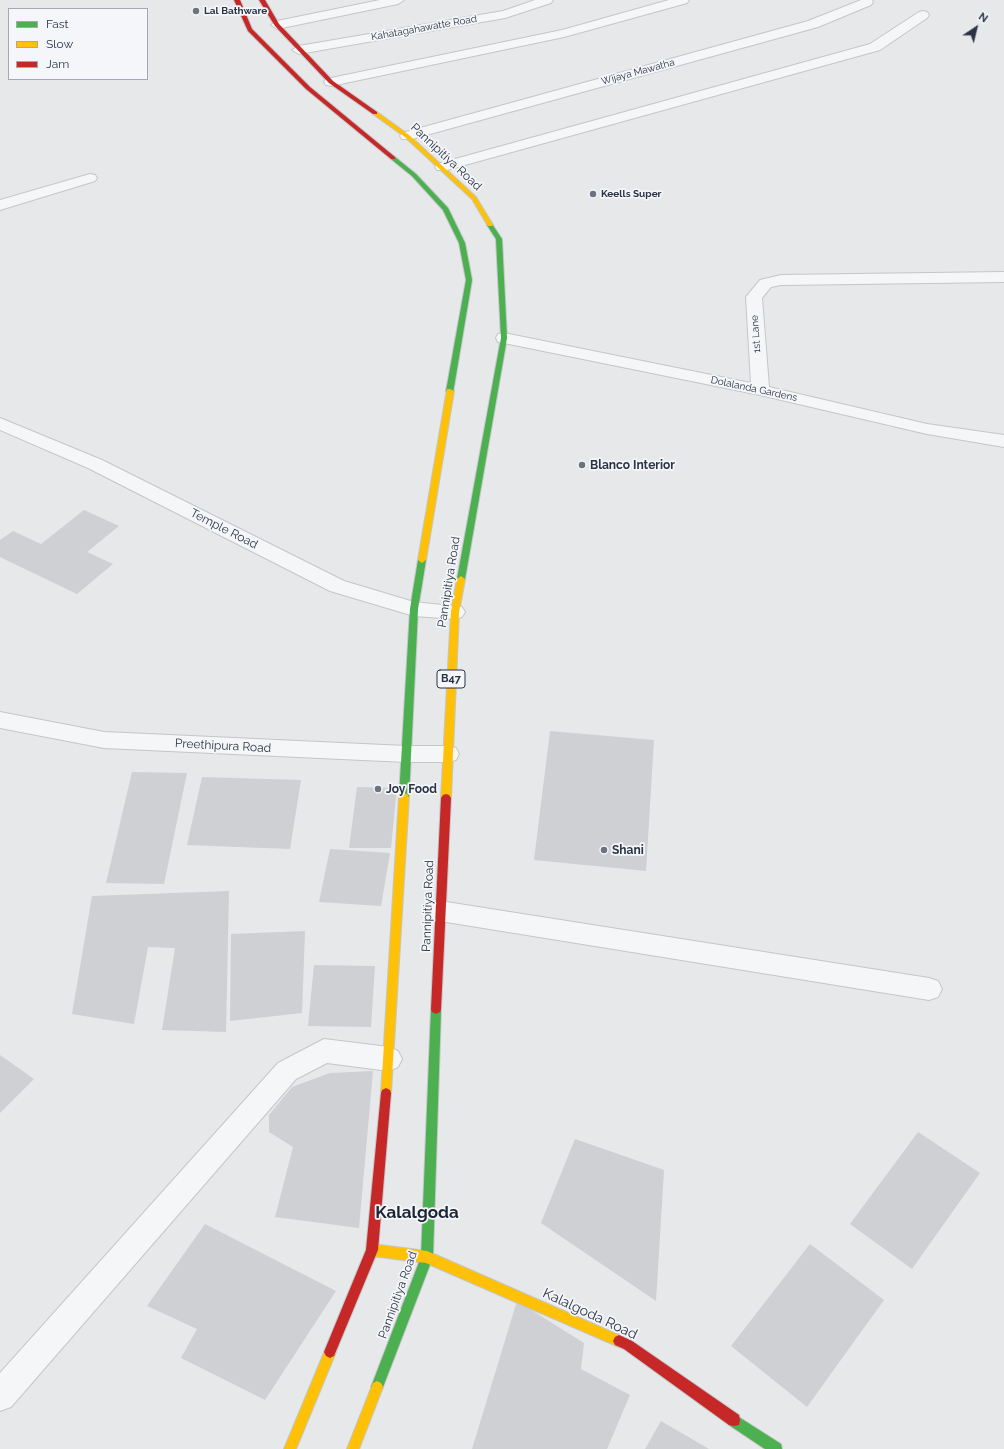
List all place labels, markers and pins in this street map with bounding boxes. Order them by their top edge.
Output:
place label: Lal Bathware [204,5,267,17]
marker: Lal Bathware [191,6,201,16]
place label: Keells Super [601,188,661,200]
marker: Keells Super [588,189,598,199]
place label: Blanco Interior [590,458,675,472]
marker: Blanco Interior [577,460,587,470]
place label: Joy Food [386,782,437,796]
marker: Joy Food [373,784,383,794]
place label: Shani [612,843,644,857]
marker: Shani [599,845,609,855]

